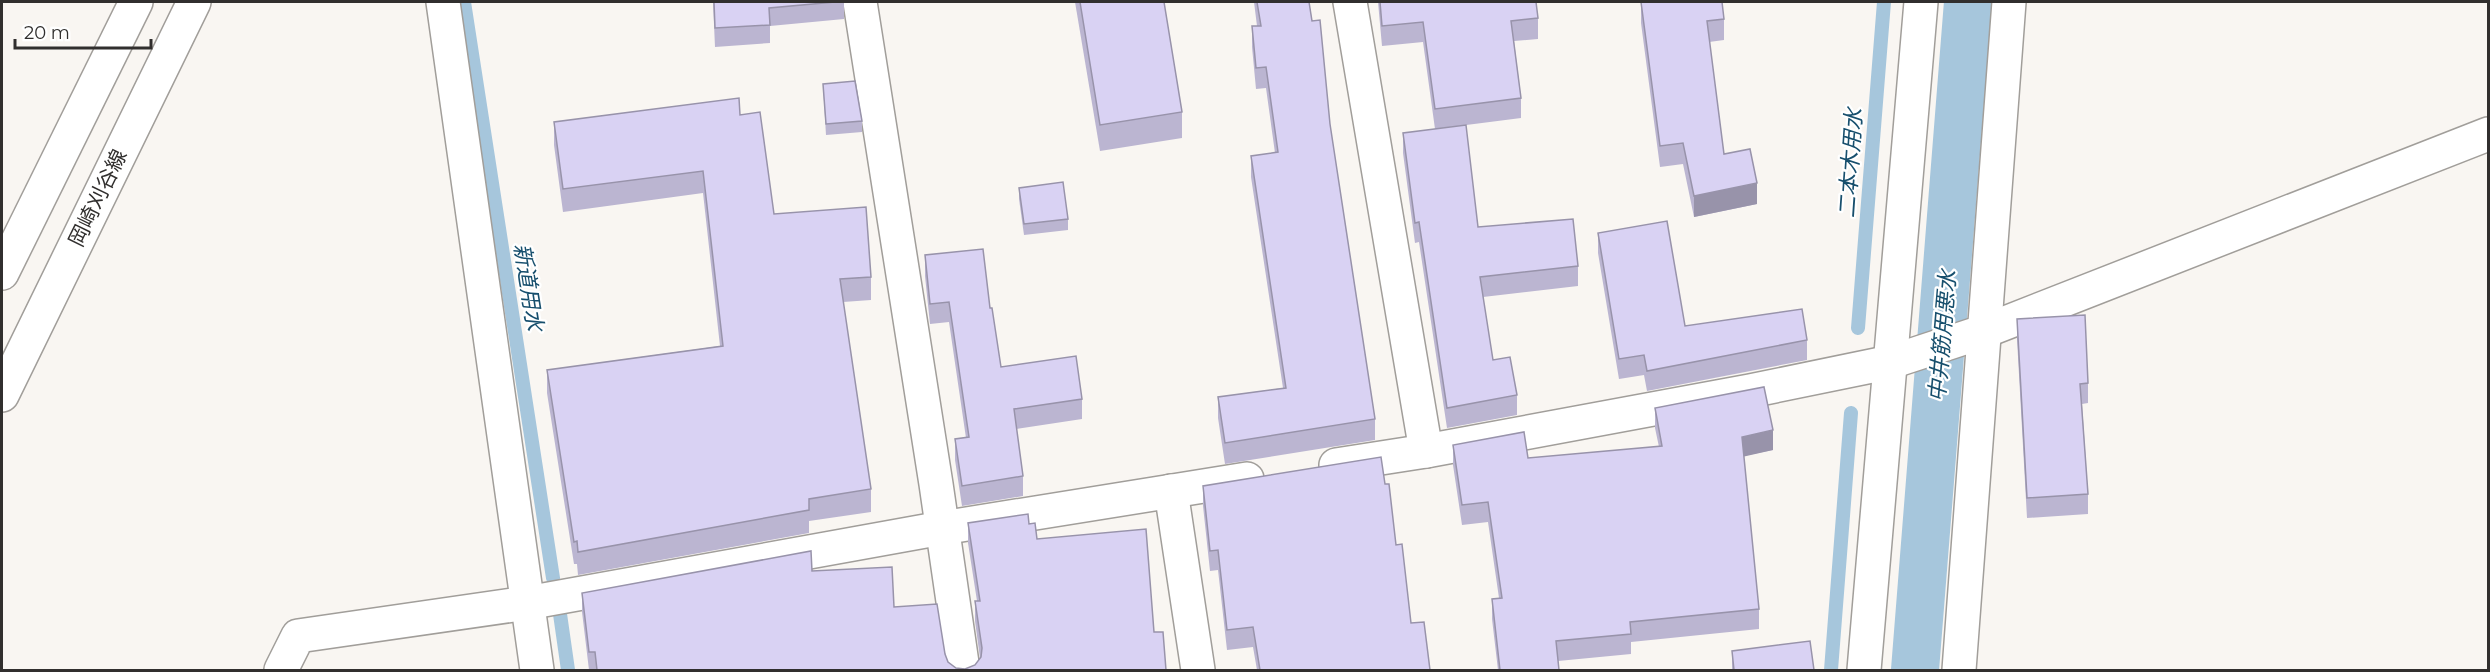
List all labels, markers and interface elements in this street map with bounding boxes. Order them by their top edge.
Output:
scale bar [15,12,152,50]
text: 20 m [24,22,70,44]
water label: 二本木用水 [1833,105,1868,219]
street label: 岡崎刈谷線 [63,145,132,250]
water label: 新道用水 [508,242,549,335]
water label: 中井筋用悪水 [1923,267,1962,403]

